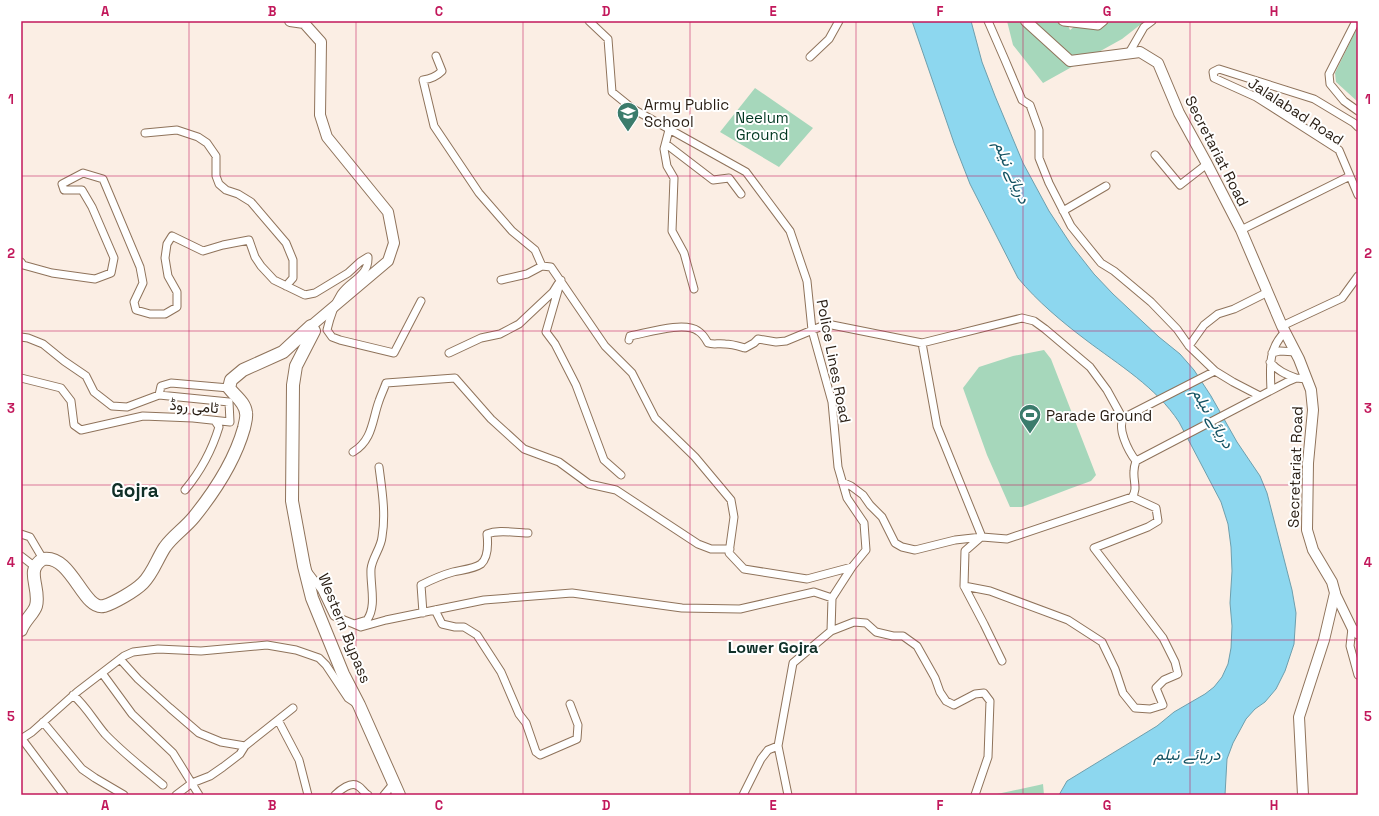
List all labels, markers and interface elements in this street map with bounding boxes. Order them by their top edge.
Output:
text: A [101,3,110,20]
text: B [268,3,277,20]
text: C [435,3,443,20]
text: D [602,3,611,20]
text: E [769,3,777,20]
text: F [937,3,944,20]
text: G [1103,3,1111,20]
text: H [1270,3,1278,20]
street label: Jalalabad Road [1245,73,1347,149]
text: 1 [8,91,14,108]
text: 1 [1365,91,1371,108]
street label: Secretariat Road [1181,93,1253,209]
place label: Army Public School [644,95,729,131]
school or university icon: Army Public School [615,100,641,133]
park label: Neelum Ground [735,108,789,144]
water label: دریائے نیلم [989,136,1035,207]
text: 2 [7,245,15,262]
text: 2 [1364,245,1372,262]
street label: Police Lines Road [813,298,855,424]
water label: دریائے نیلم [1187,383,1239,452]
street label: ٹامی روڈ [169,395,220,418]
text: 3 [7,400,15,417]
text: 3 [1364,400,1372,417]
sports icon: Parade Ground [1017,402,1043,435]
place label: Parade Ground [1046,406,1152,425]
street label: Secretariat Road [1283,406,1307,528]
district label: Gojra [111,478,159,503]
text: 4 [7,554,15,571]
text: 4 [1364,554,1372,571]
street label: Western Bypass [314,570,376,686]
district label: Lower Gojra [728,637,818,658]
text: 5 [7,708,15,725]
text: 5 [1364,708,1372,725]
water label: دریائے نیلم [1153,744,1221,765]
text: A [101,797,110,814]
text: B [268,797,277,814]
text: C [435,797,443,814]
text: D [602,797,611,814]
text: E [769,797,777,814]
text: F [937,797,944,814]
text: G [1103,797,1111,814]
text: H [1270,797,1278,814]

